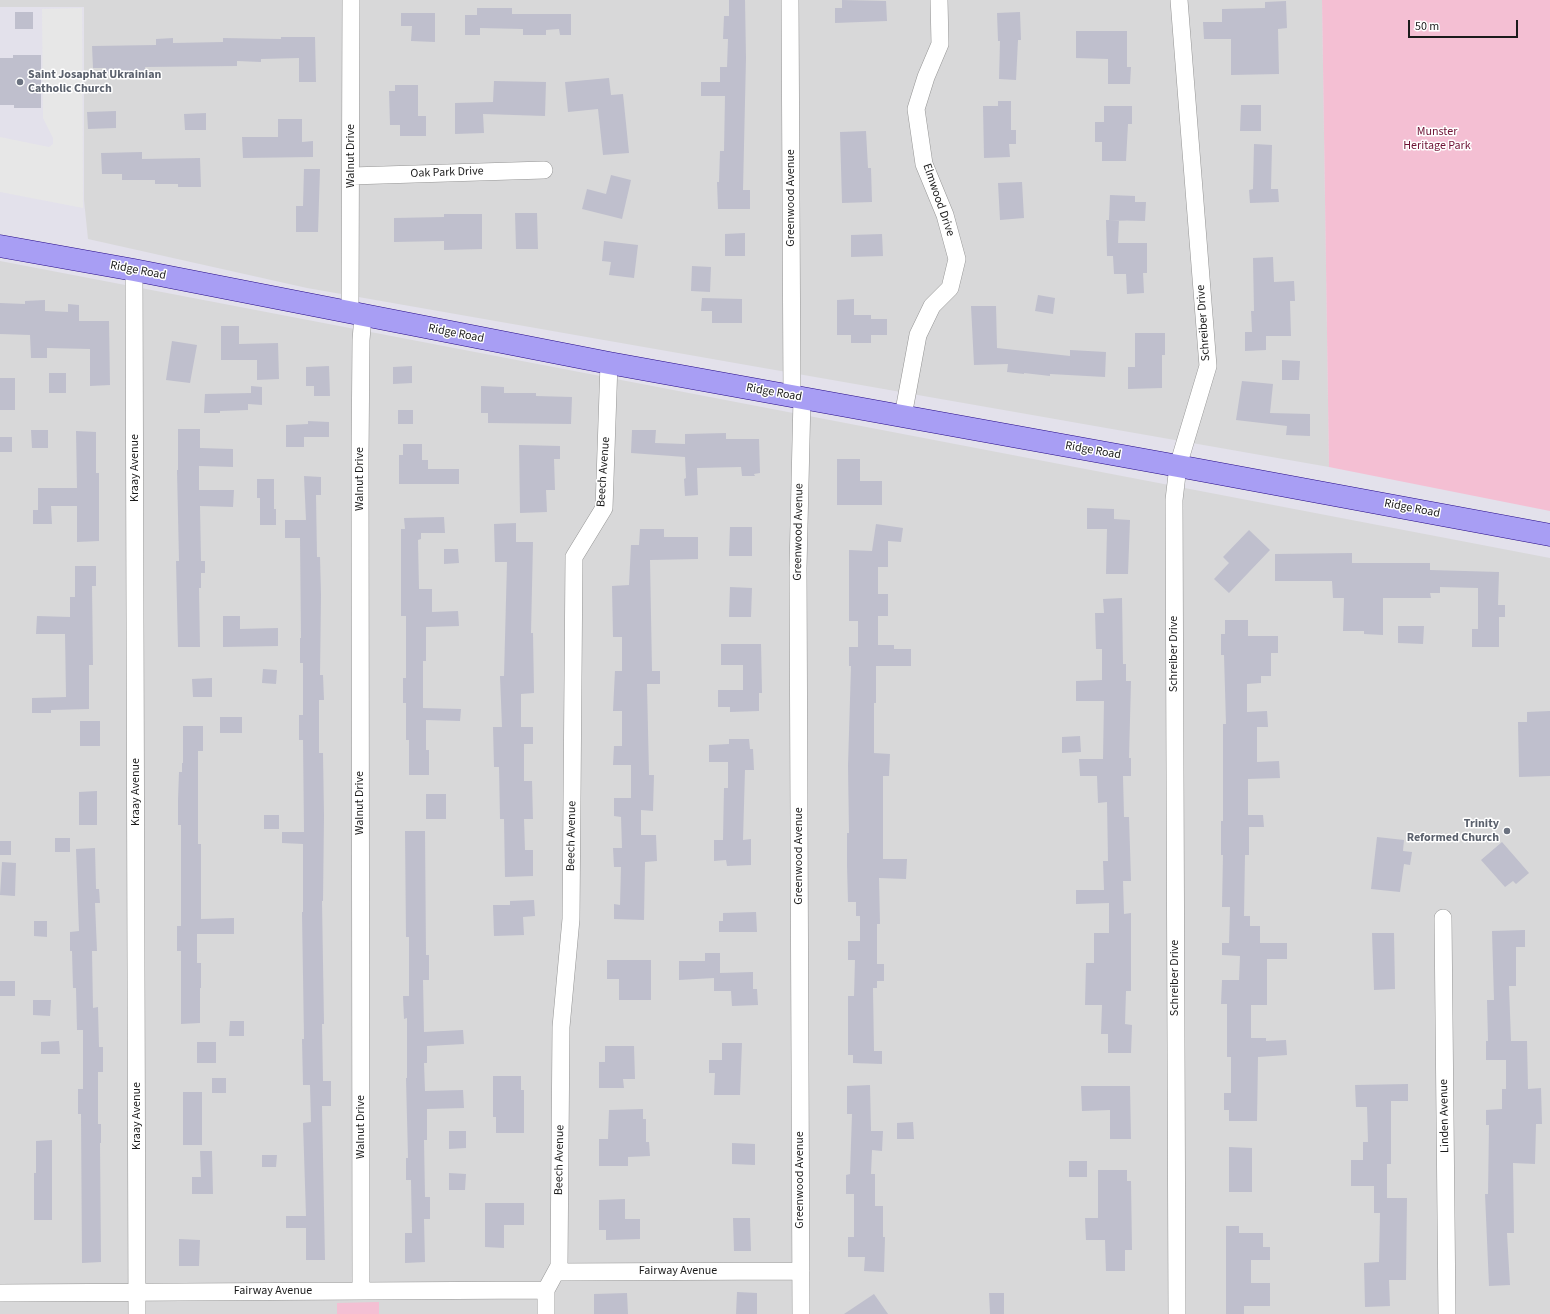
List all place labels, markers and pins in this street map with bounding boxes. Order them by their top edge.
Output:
place label: Saint Josaphat Ukrainian Catholic Church [28,68,161,96]
marker: Saint Josaphat Ukrainian Catholic Church [15,77,25,87]
place label: Trinity Reformed Church [1407,817,1499,845]
marker: Trinity Reformed Church [1502,826,1512,836]

